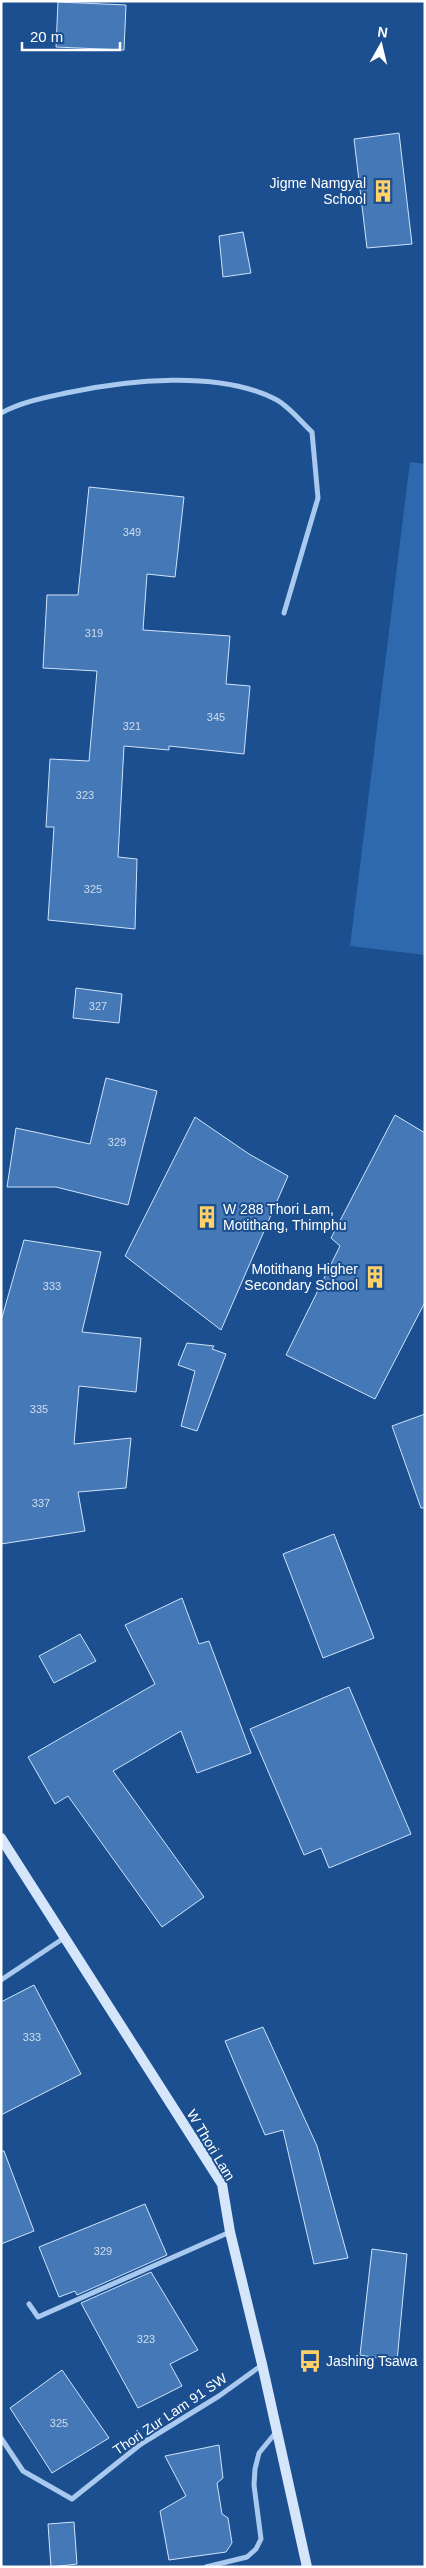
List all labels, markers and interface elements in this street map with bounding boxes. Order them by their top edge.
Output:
scale bar [22,20,120,52]
north arrow [356,20,406,70]
text: N [377,23,389,41]
text: 20 m [30,28,63,45]
place label: Jigme Namgyal School [270,175,366,207]
building icon: Jigme Namgyal School [370,178,396,204]
house number: 349 [123,526,141,538]
house number: 319 [85,627,103,639]
house number: 345 [207,711,225,723]
house number: 321 [123,720,141,732]
house number: 323 [76,789,94,801]
house number: 325 [84,883,102,895]
house number: 327 [89,1000,107,1012]
house number: 329 [108,1136,126,1148]
place label: W 288 Thori Lam, Motithang, Thimphu [223,1201,346,1233]
building icon: W 288 Thori Lam, Motithang, Thimphu [194,1204,220,1230]
place label: Motithang Higher Secondary School [244,1261,358,1293]
building icon: Motithang Higher Secondary School [362,1264,388,1290]
house number: 333 [43,1280,61,1292]
house number: 335 [30,1403,48,1415]
house number: 337 [32,1497,50,1509]
house number: 333 [23,2031,41,2043]
street label: W Thori Lam [184,2107,238,2183]
house number: 329 [94,2245,112,2257]
house number: 323 [137,2333,155,2345]
bus stop icon: Jashing Tsawa [297,2348,323,2374]
place label: Jashing Tsawa [326,2353,418,2369]
street label: Thori Zur Lam 91 SW [110,2370,231,2458]
house number: 325 [50,2417,68,2429]

